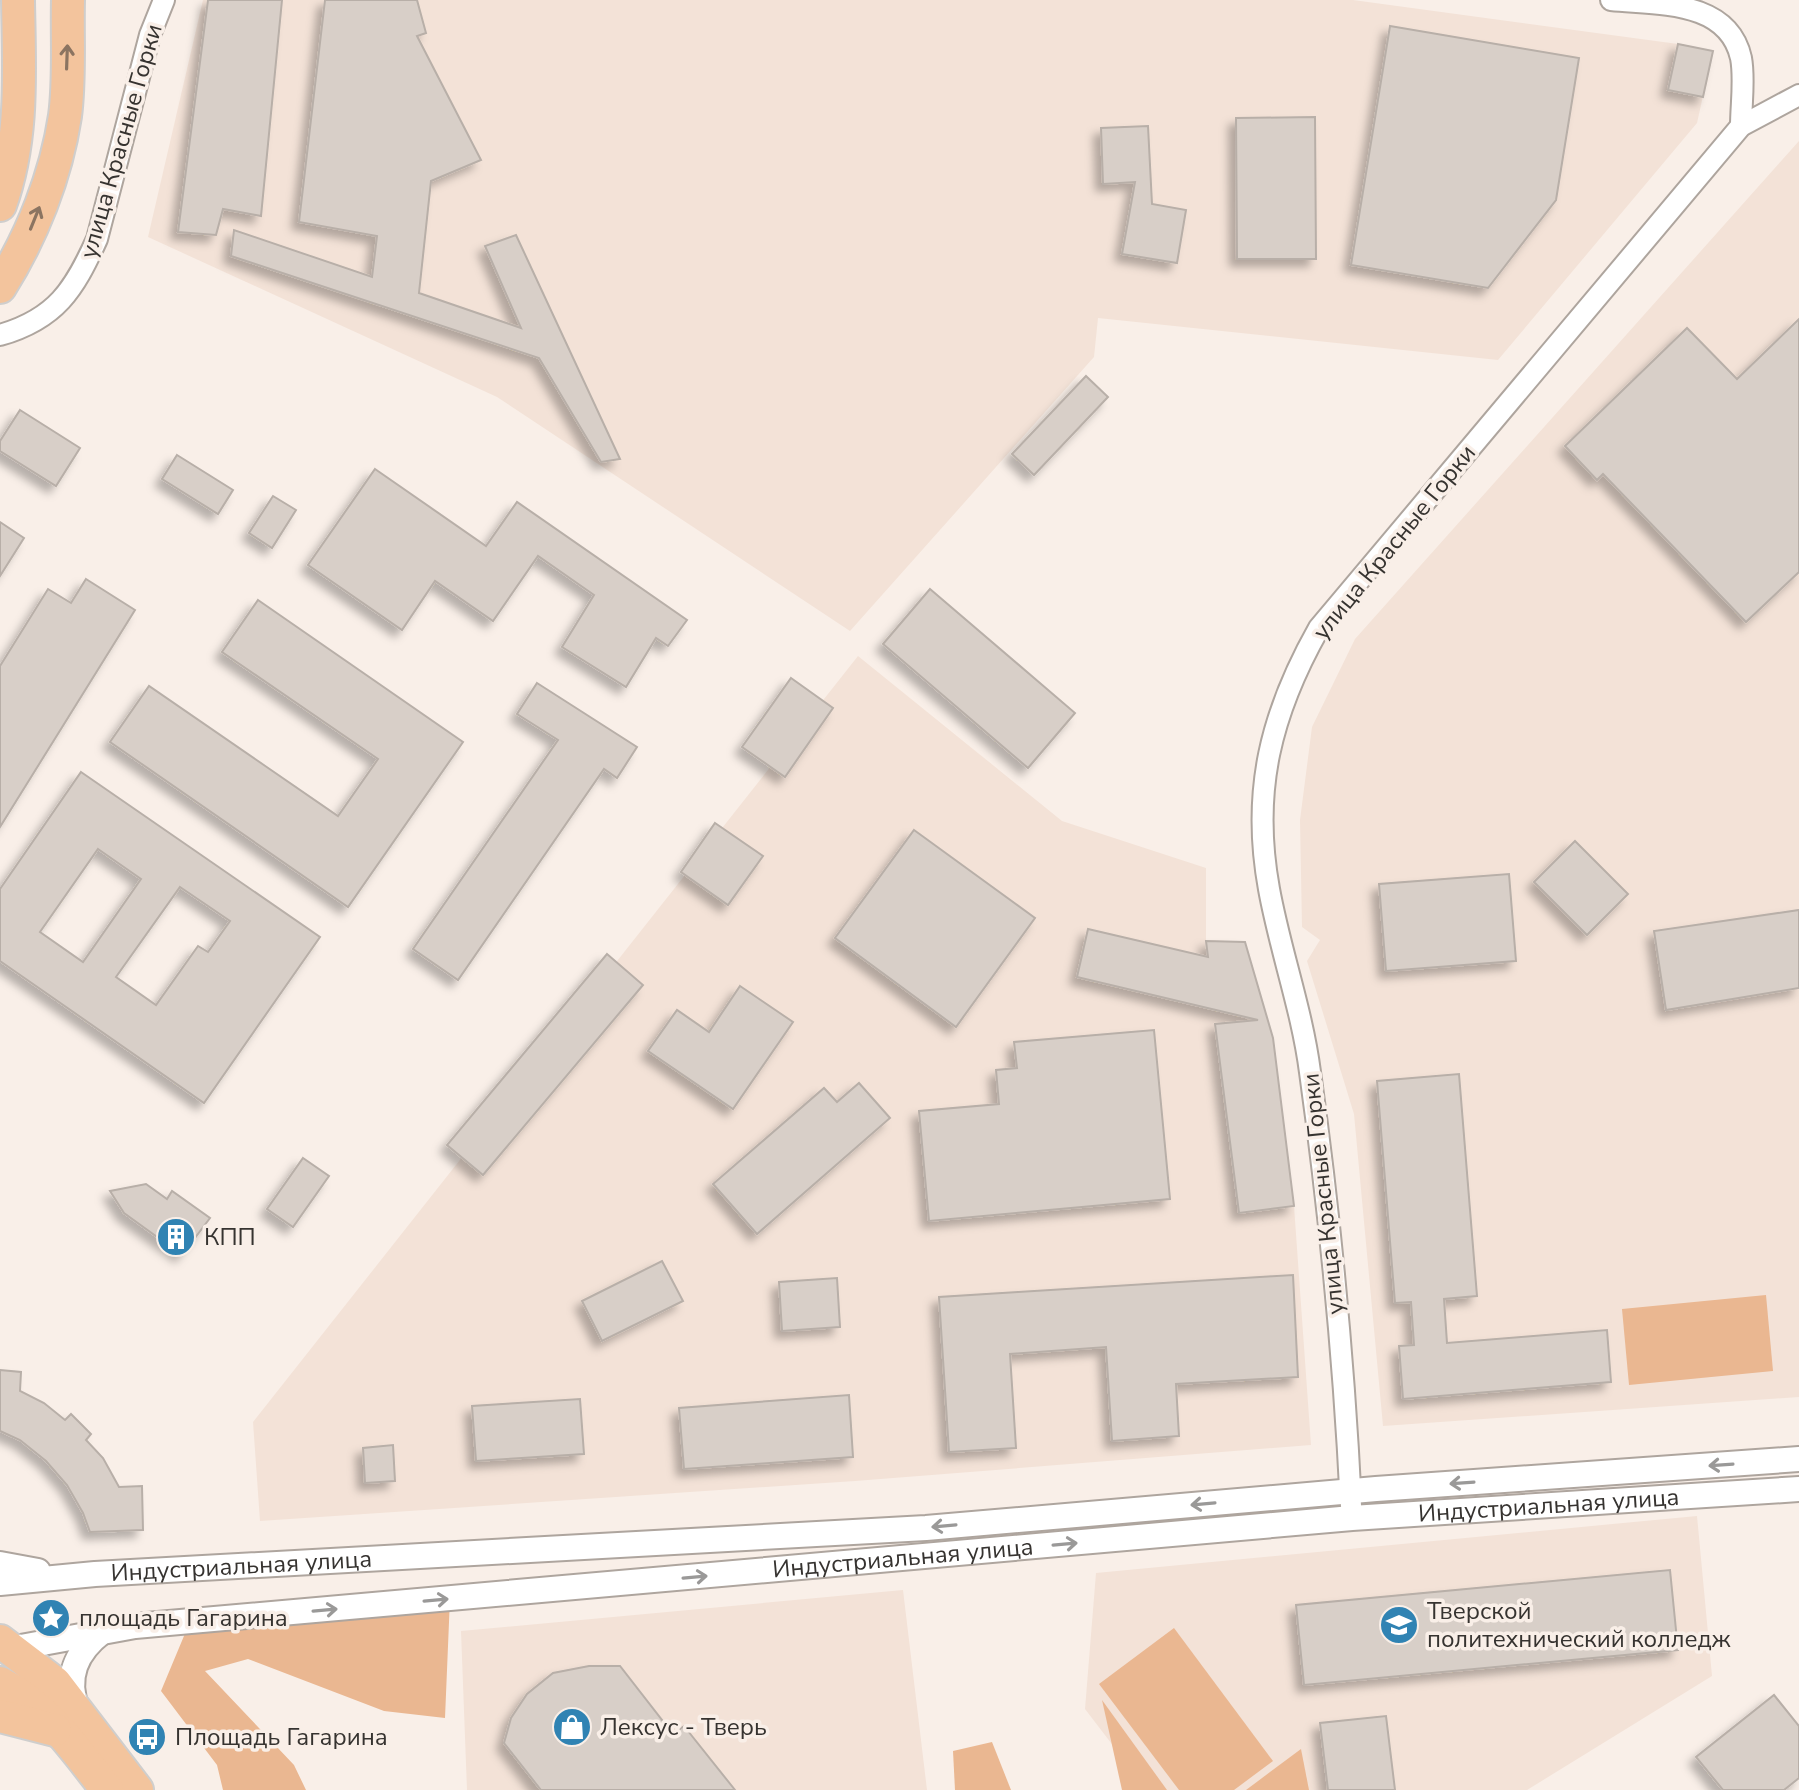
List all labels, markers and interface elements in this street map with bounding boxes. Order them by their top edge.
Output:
street label: улица Красные Горки [72,20,170,262]
one-way arrow [59,44,74,71]
one-way arrow [29,206,43,231]
street label: улица Красные Горки [1305,438,1483,646]
street label: улица Красные Горки [1294,1072,1352,1316]
building icon: КПП [155,1216,197,1258]
place label: КПП [204,1221,256,1253]
one-way arrow [1708,1458,1735,1473]
one-way arrow [1449,1476,1476,1491]
street label: Индустриальная улица [1417,1481,1680,1530]
one-way arrow [1190,1497,1217,1512]
one-way arrow [931,1519,958,1534]
street label: Индустриальная улица [771,1530,1035,1585]
one-way arrow [1051,1536,1078,1551]
street label: Индустриальная улица [110,1543,373,1589]
one-way arrow [681,1569,708,1584]
one-way arrow [422,1592,449,1607]
place label: Тверской политехнический колледж [1427,1595,1731,1655]
place icon: площадь Гагарина [30,1597,72,1639]
place label: площадь Гагарина [79,1602,288,1634]
one-way arrow [311,1602,337,1617]
school or university icon: Тверской политехнический колледж [1378,1604,1420,1646]
shop icon: Лексус - Тверь [551,1706,593,1748]
place label: Лексус - Тверь [600,1711,767,1743]
bus stop icon: Площадь Гагарина [126,1716,168,1758]
place label: Площадь Гагарина [175,1721,388,1753]

